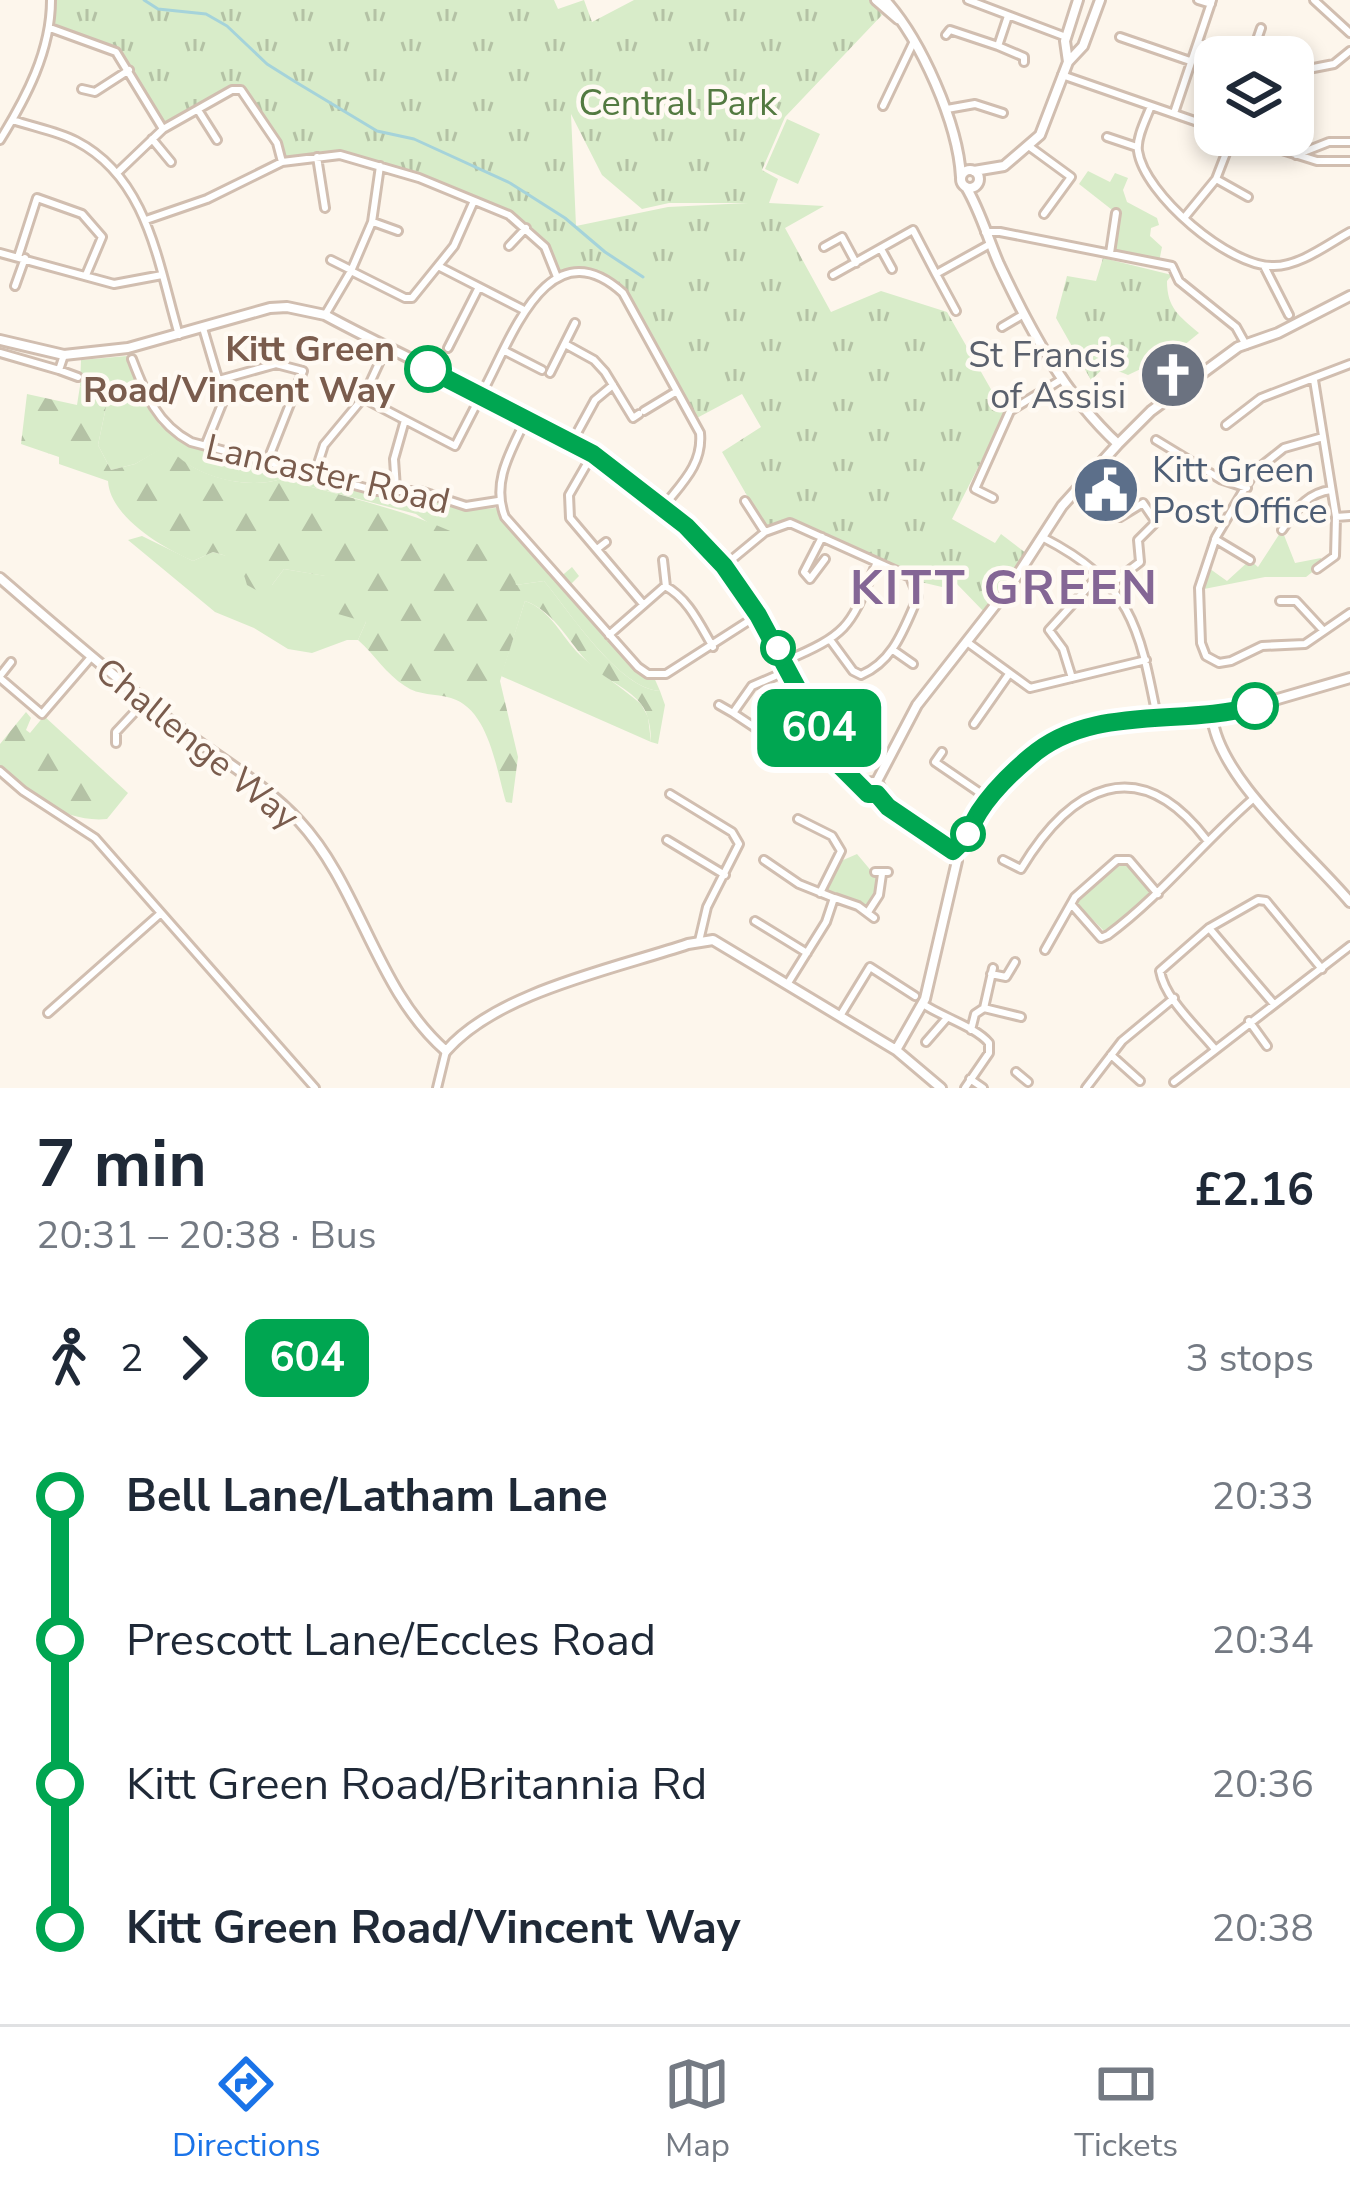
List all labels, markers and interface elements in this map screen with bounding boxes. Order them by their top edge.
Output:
map controls [1194,36,1314,156]
button: layers [1194,36,1314,156]
park label: Central Park [579,79,778,128]
place label: Kitt Green Road/Vincent Way [83,325,396,415]
place label: St Francis of Assisi [968,331,1126,421]
church icon: St Francis of Assisi [1138,340,1208,410]
marker: Kitt Green Road/Vincent Way [406,347,450,391]
street label: Lancaster Road [201,423,455,526]
place label: Kitt Green Post Office [1152,446,1328,536]
public building icon: Kitt Green Post Office [1071,455,1141,525]
district label: KITT GREEN [850,555,1160,621]
unlabelled marker [762,632,794,664]
street label: Challenge Way [85,647,310,842]
unlabelled marker [1233,684,1277,728]
line badge: 604 [750,689,888,767]
text: 604 [781,699,857,756]
unlabelled marker [952,818,984,850]
text: 7 min [36,1119,207,1209]
text: £2.16 [1195,1160,1314,1221]
text: 20:31 – 20:38 · Bus [36,1209,376,1262]
icon: walk [36,1325,102,1391]
icon: forward [161,1325,227,1391]
text: 604 [269,1329,345,1386]
text: 2 [120,1332,143,1385]
text: 3 stops [1185,1332,1314,1385]
text: Bell Lane/Latham Lane [126,1466,608,1527]
text: 20:33 [1212,1470,1314,1523]
text: Prescott Lane/Eccles Road [126,1610,656,1671]
text: 20:34 [1212,1614,1314,1667]
text: Kitt Green Road/Britannia Rd [126,1754,707,1815]
text: 20:36 [1212,1758,1314,1811]
text: Kitt Green Road/Vincent Way [126,1898,740,1959]
text: 20:38 [1212,1902,1314,1955]
tab: Directions [172,2051,321,2168]
tab: Map [664,2051,730,2168]
tab: Tickets [1074,2051,1178,2168]

